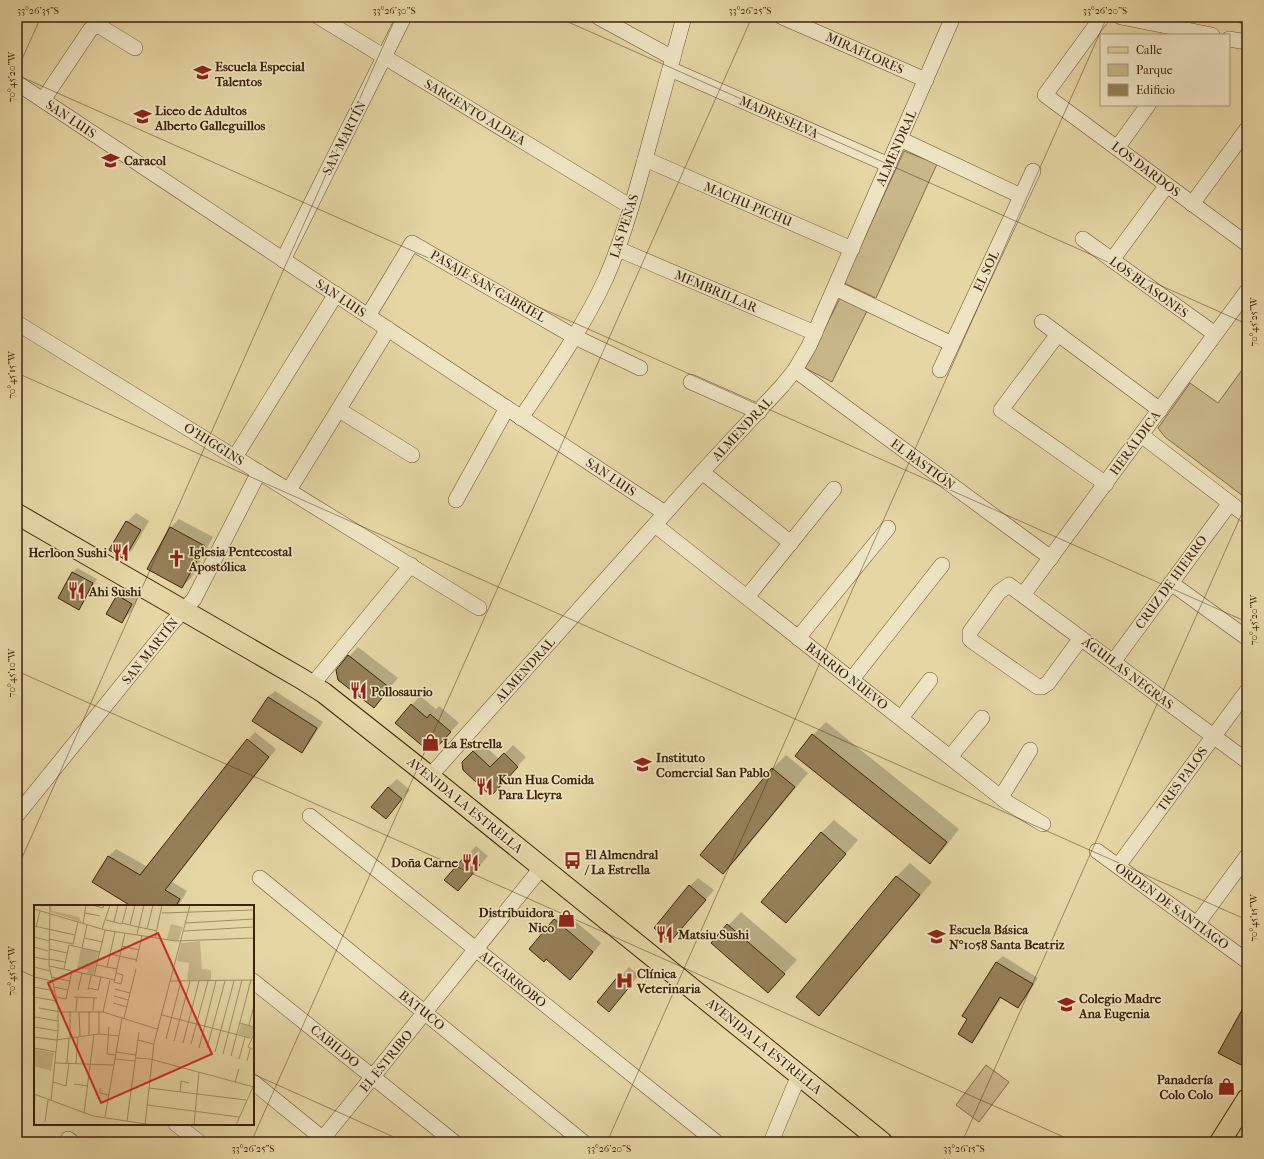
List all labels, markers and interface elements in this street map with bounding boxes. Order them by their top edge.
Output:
text: 33°26'35"S [17,5,59,17]
text: 33°26'30"S [372,5,416,17]
text: 33°26'25"S [728,5,772,17]
text: 33°26'20"S [1083,5,1127,17]
street label: MIRAFLORES [824,29,907,77]
legend [1100,34,1230,106]
text: Calle [1136,43,1162,57]
text: 70°45'20"W [6,51,18,102]
place label: Escuela Especial Talentos [214,59,305,89]
school or university icon: Escuela Especial Talentos [192,63,212,83]
text: Parque [1136,63,1173,77]
street label: SARGENTO ALDEA [422,76,529,148]
text: Edificio [1136,83,1175,97]
street label: MADRESELVA [737,93,821,141]
street label: SAN LUIS [43,97,99,141]
street label: SAN MARTÍN [319,98,369,177]
place label: Liceo de Adultos Alberto Galleguillos [154,103,266,134]
school or university icon: Liceo de Adultos Alberto Galleguillos [132,107,152,127]
street label: ALMENDRAL [872,108,919,189]
street label: LOS DARDOS [1109,138,1183,200]
school or university icon: Caracol [101,150,121,170]
place label: Caracol [124,153,167,168]
street label: MACHU-PICHU [702,179,794,229]
street label: LAS PEÑAS [607,192,641,260]
street label: PASAJE SAN GABRIEL [428,247,548,325]
street label: EL SOL [970,248,1002,294]
street label: LOS BLASONES [1107,253,1192,321]
street label: MEMBRILLAR [672,267,760,315]
street label: SAN LUIS [313,276,369,320]
text: 70°45'25"W [1248,296,1260,347]
text: 70°45'15"W [6,350,18,399]
street label: ALMENDRAL [708,394,775,465]
street label: HERÁLDICA [1107,407,1164,478]
street label: O'HIGGINS [181,420,247,469]
street label: EL BASTIÓN [888,436,958,492]
street label: SAN LUIS [583,455,639,499]
street label: CRUZ DE HIERRO [1132,532,1210,632]
restaurant icon: Herloon Sushi [110,542,130,562]
place label: Iglesia Pentecostal Apostólica [188,544,293,575]
place label: Herloon Sushi [28,545,107,560]
church icon: Iglesia Pentecostal Apostólica [166,548,186,568]
restaurant icon: Ahi Sushi [66,581,86,601]
place label: Ahi Sushi [88,584,141,599]
text: 70°45'20"W [1248,594,1260,645]
street label: SAN MARTÍN [119,615,181,687]
street label: ÁGUILAS NEGRAS [1079,633,1177,712]
street label: ALMENDRAL [492,635,558,706]
street label: BARRIO NUEVO [803,639,891,713]
text: 70°45'10"W [6,647,18,697]
restaurant icon: Pollosaurio [348,681,368,701]
place label: Pollosaurio [371,684,433,699]
shop icon: La Estrella [420,733,440,753]
place label: La Estrella [443,736,503,751]
street label: TRES PALOS [1154,744,1211,814]
place label: Instituto Comercial San Pablo [656,750,770,780]
street label: AVENIDA LA ESTRELLA [403,753,526,857]
school or university icon: Instituto Comercial San Pablo [633,754,653,774]
place label: Kun Hua Comida Para Lleyra [498,772,595,803]
restaurant icon: Kun Hua Comida Para Lleyra [475,776,495,796]
place label: El Almendral / La Estrella [584,847,659,877]
bus stop icon: El Almendral / La Estrella [562,851,582,871]
restaurant icon: Doña Carne [461,852,481,872]
place label: Doña Carne [391,855,459,870]
street label: ORDEN DE SANTIAGO [1112,860,1232,952]
text: 70°45'15"W [1248,893,1260,942]
inset map [34,905,254,1125]
place label: Distribuidora Nico [479,905,555,935]
shop icon: Distribuidora Nico [557,909,577,929]
place label: Escuela Básica N°1058 Santa Beatriz [949,922,1065,952]
restaurant icon: Matsiu Sushi [655,924,675,944]
school or university icon: Escuela Básica N°1058 Santa Beatriz [926,926,946,946]
place label: Matsiu Sushi [677,927,749,942]
text: 70°45'05"W [6,945,18,996]
street label: ALGARROBO [476,947,549,1010]
place label: Clínica Veterinaria [636,966,702,996]
hospital icon: Clínica Veterinaria [614,970,634,990]
street label: BATUCO [396,987,448,1033]
place label: Colegio Madre Ana Eugenia [1078,991,1162,1022]
street label: AVENIDA LA ESTRELLA [702,994,825,1098]
school or university icon: Colegio Madre Ana Eugenia [1056,995,1076,1015]
street label: CABILDO [307,1022,363,1070]
street label: EL ESTRIBO [357,1027,415,1095]
place label: Panadería Colo Colo [1157,1072,1214,1102]
shop icon: Panadería Colo Colo [1216,1076,1236,1096]
text: 33°26'25"S [231,1143,275,1155]
text: 33°26'20"S [587,1143,631,1155]
text: 33°26'15"S [943,1143,985,1155]

